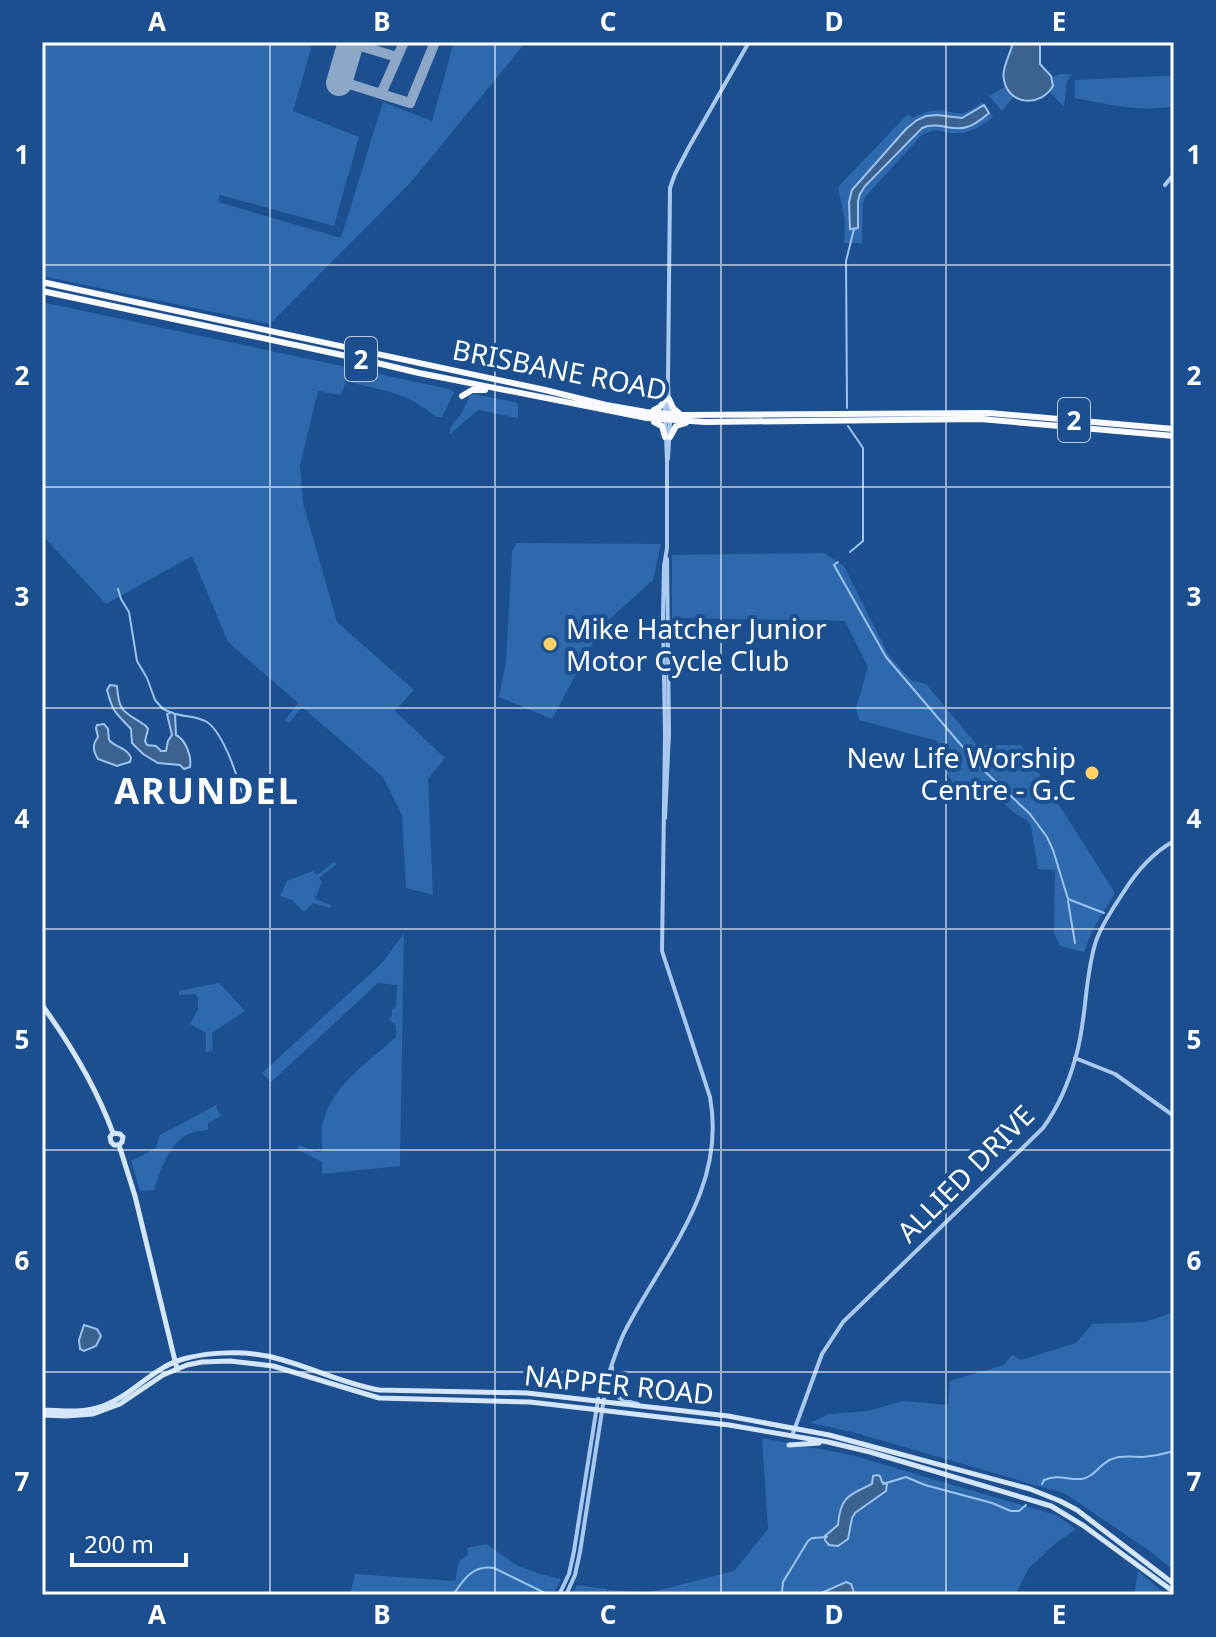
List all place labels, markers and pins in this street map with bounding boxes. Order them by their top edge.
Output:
place label: Mike Hatcher Junior Motor Cycle Club [566,609,827,679]
marker: Mike Hatcher Junior Motor Cycle Club [541,635,559,653]
place label: New Life Worship Centre - G.C [846,738,1076,808]
marker: New Life Worship Centre - G.C [1083,764,1101,782]

